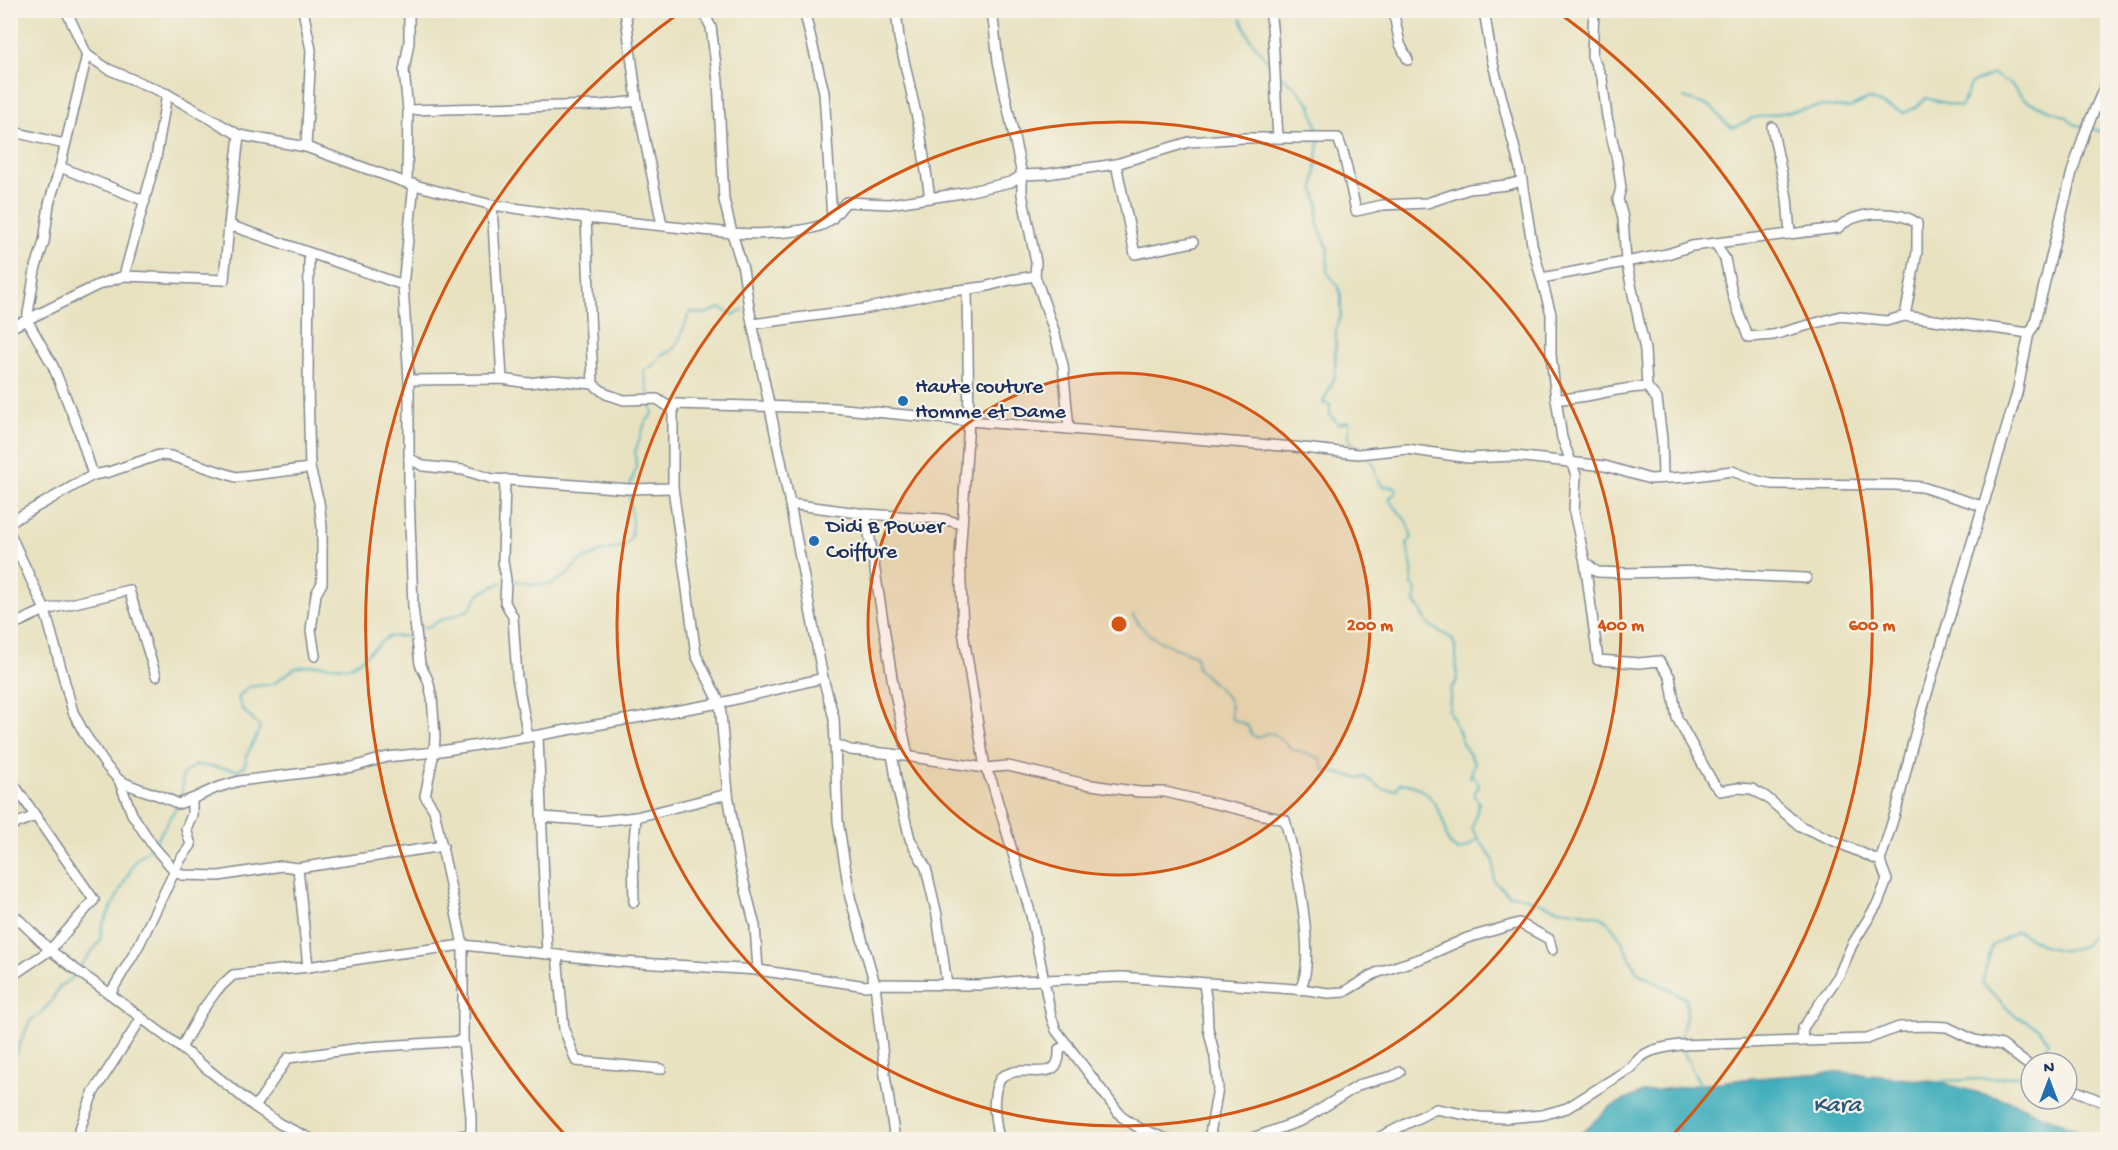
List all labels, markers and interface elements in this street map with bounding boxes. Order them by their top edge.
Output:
place label: Haute couture Homme et Dame [915,375,1066,426]
marker: Haute couture Homme et Dame [896,394,910,408]
place label: Didi B Power Coiffure [824,515,946,566]
marker: Didi B Power Coiffure [807,534,821,548]
centre of rings [1109,614,1129,634]
text: 200 m [1347,616,1393,637]
text: 400 m [1597,616,1644,637]
text: 600 m [1849,616,1896,637]
north arrow [2019,1051,2079,1111]
text: N [2044,1060,2055,1079]
water label: Kara [1813,1092,1863,1121]

